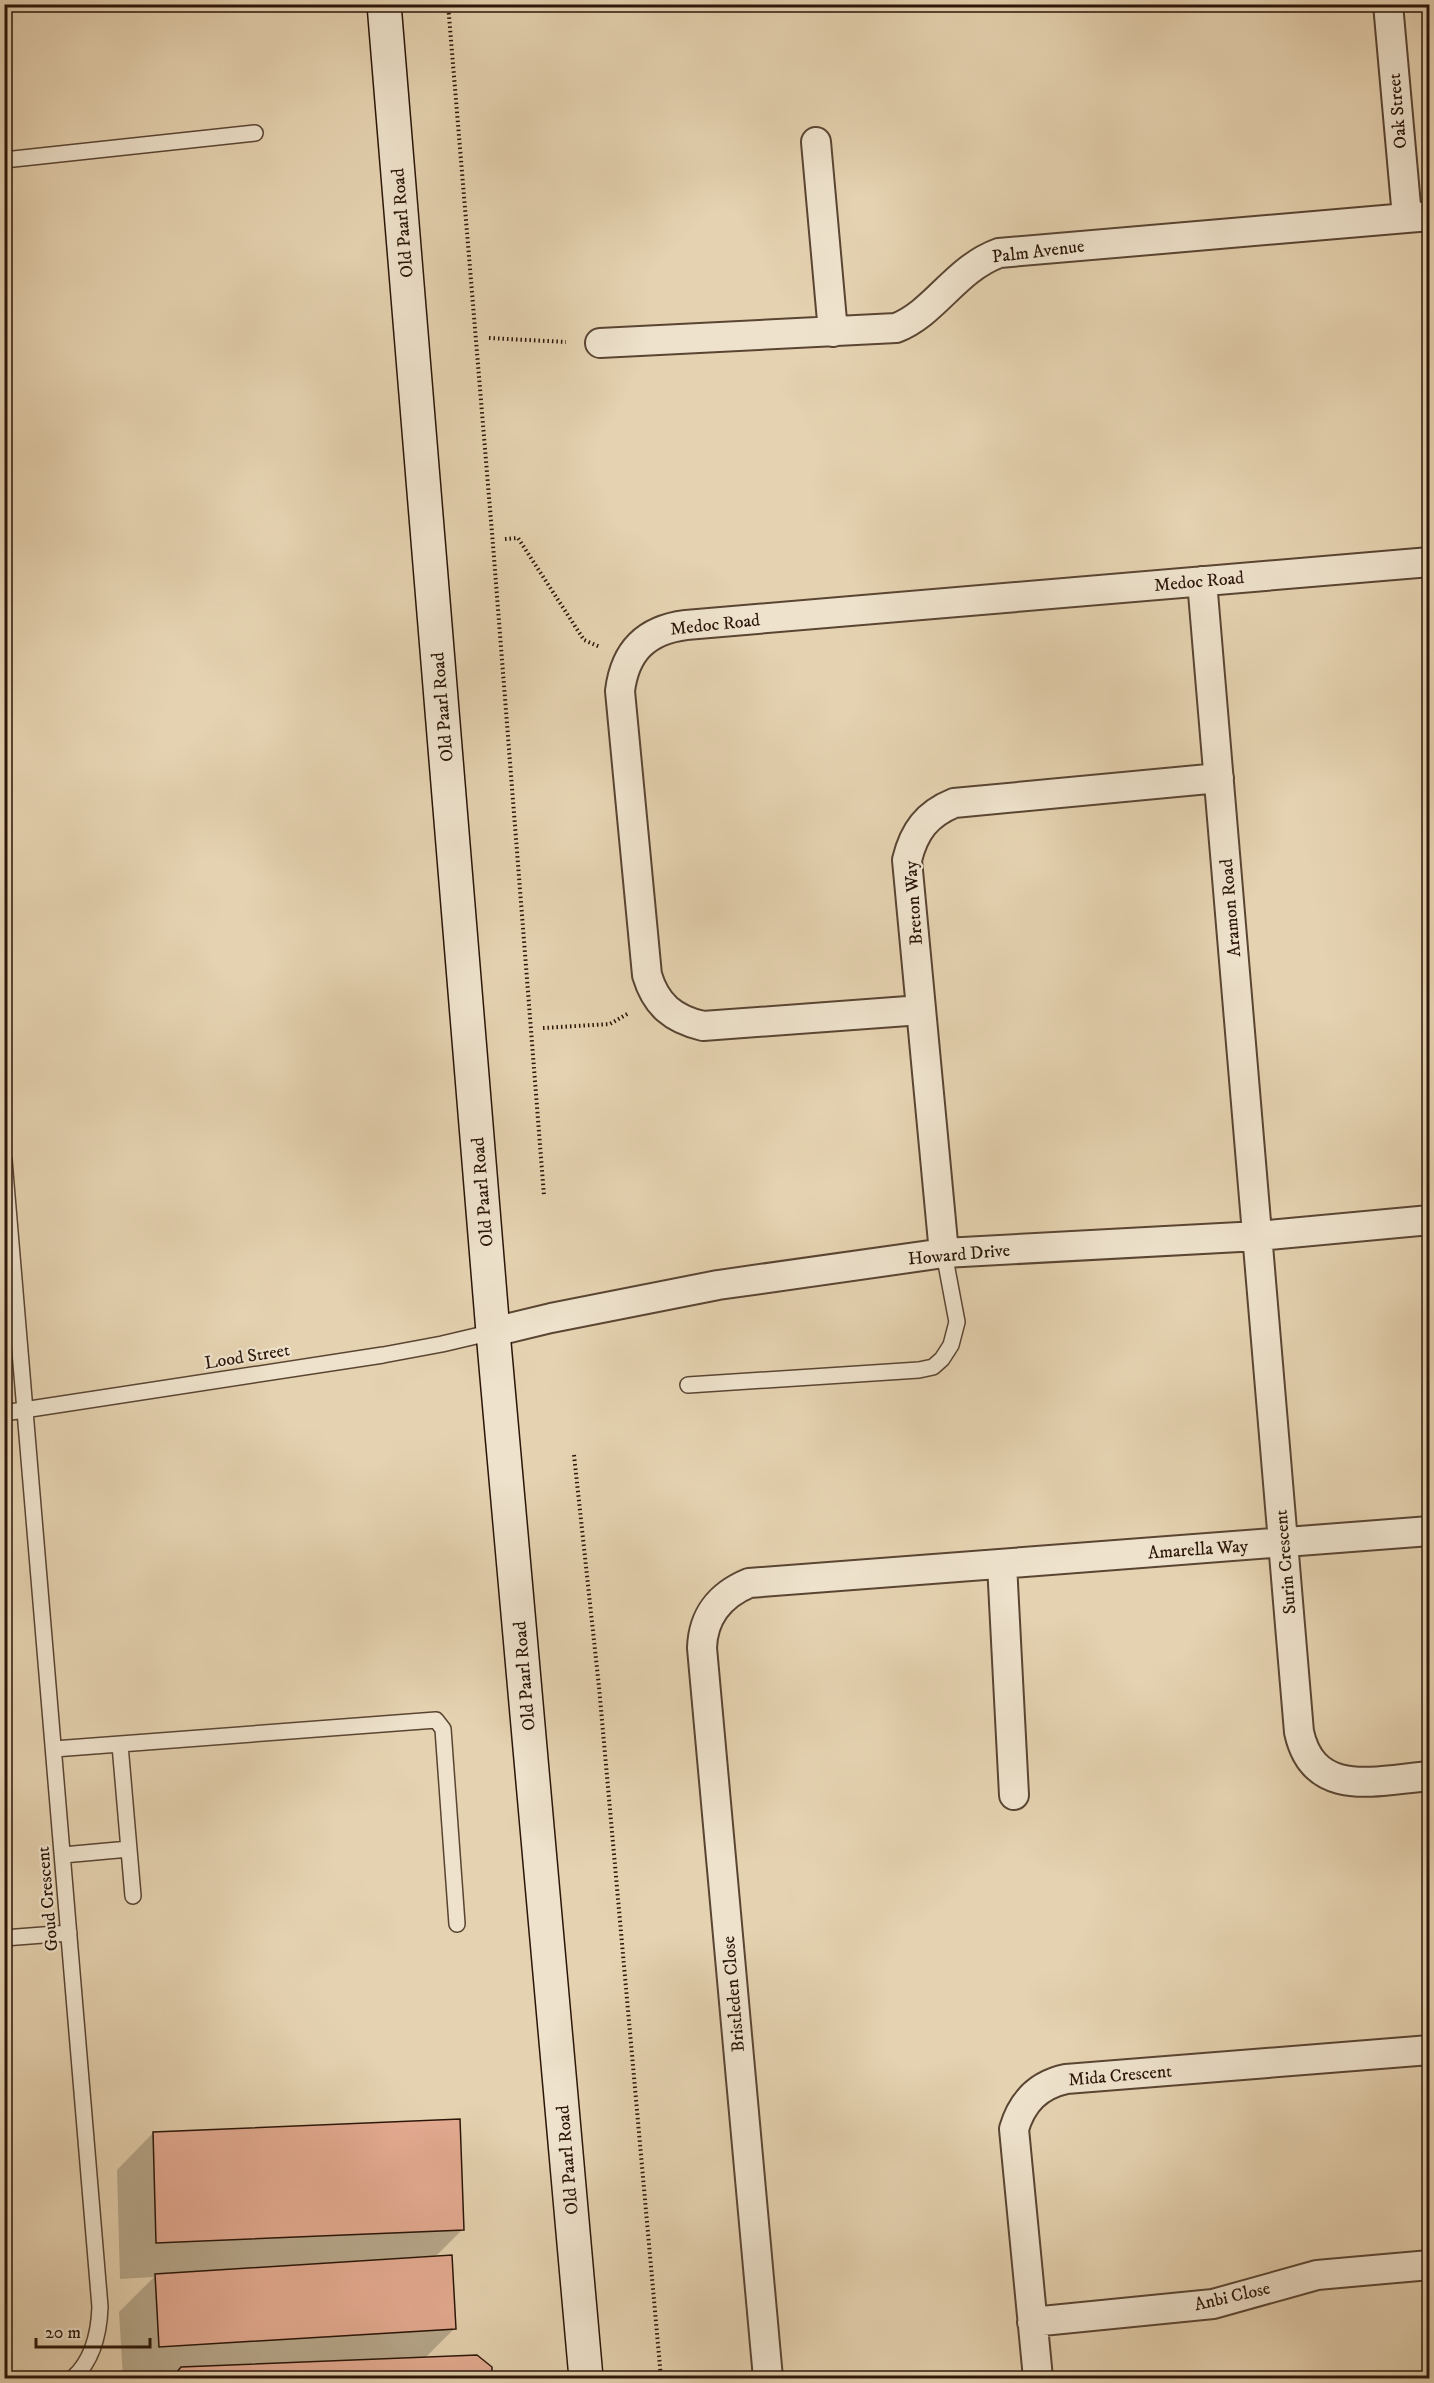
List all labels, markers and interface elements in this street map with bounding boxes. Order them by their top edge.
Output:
street label: Oak Street [1384,72,1412,150]
street label: Old Paarl Road [387,167,419,279]
street label: Palm Avenue [991,235,1086,269]
street label: Medoc Road [1153,567,1245,597]
street label: Medoc Road [669,609,761,641]
street label: Old Paarl Road [427,651,459,763]
street label: Aramon Road [1216,858,1246,958]
street label: Breton Way [900,859,928,946]
street label: Old Paarl Road [467,1136,499,1248]
street label: Howard Drive [907,1240,1011,1270]
street label: Lood Street [203,1339,292,1375]
street label: Surin Crescent [1270,1508,1302,1615]
street label: Amarella Way [1147,1535,1249,1564]
street label: Old Paarl Road [509,1620,541,1732]
street label: Goud Crescent [32,1845,64,1952]
street label: Bristleden Close [718,1935,750,2053]
street label: Mida Crescent [1067,2060,1173,2091]
street label: Old Paarl Road [552,2104,584,2216]
street label: Anbi Close [1192,2278,1272,2316]
scale bar [36,2311,150,2349]
text: 20 m [45,2322,81,2344]

